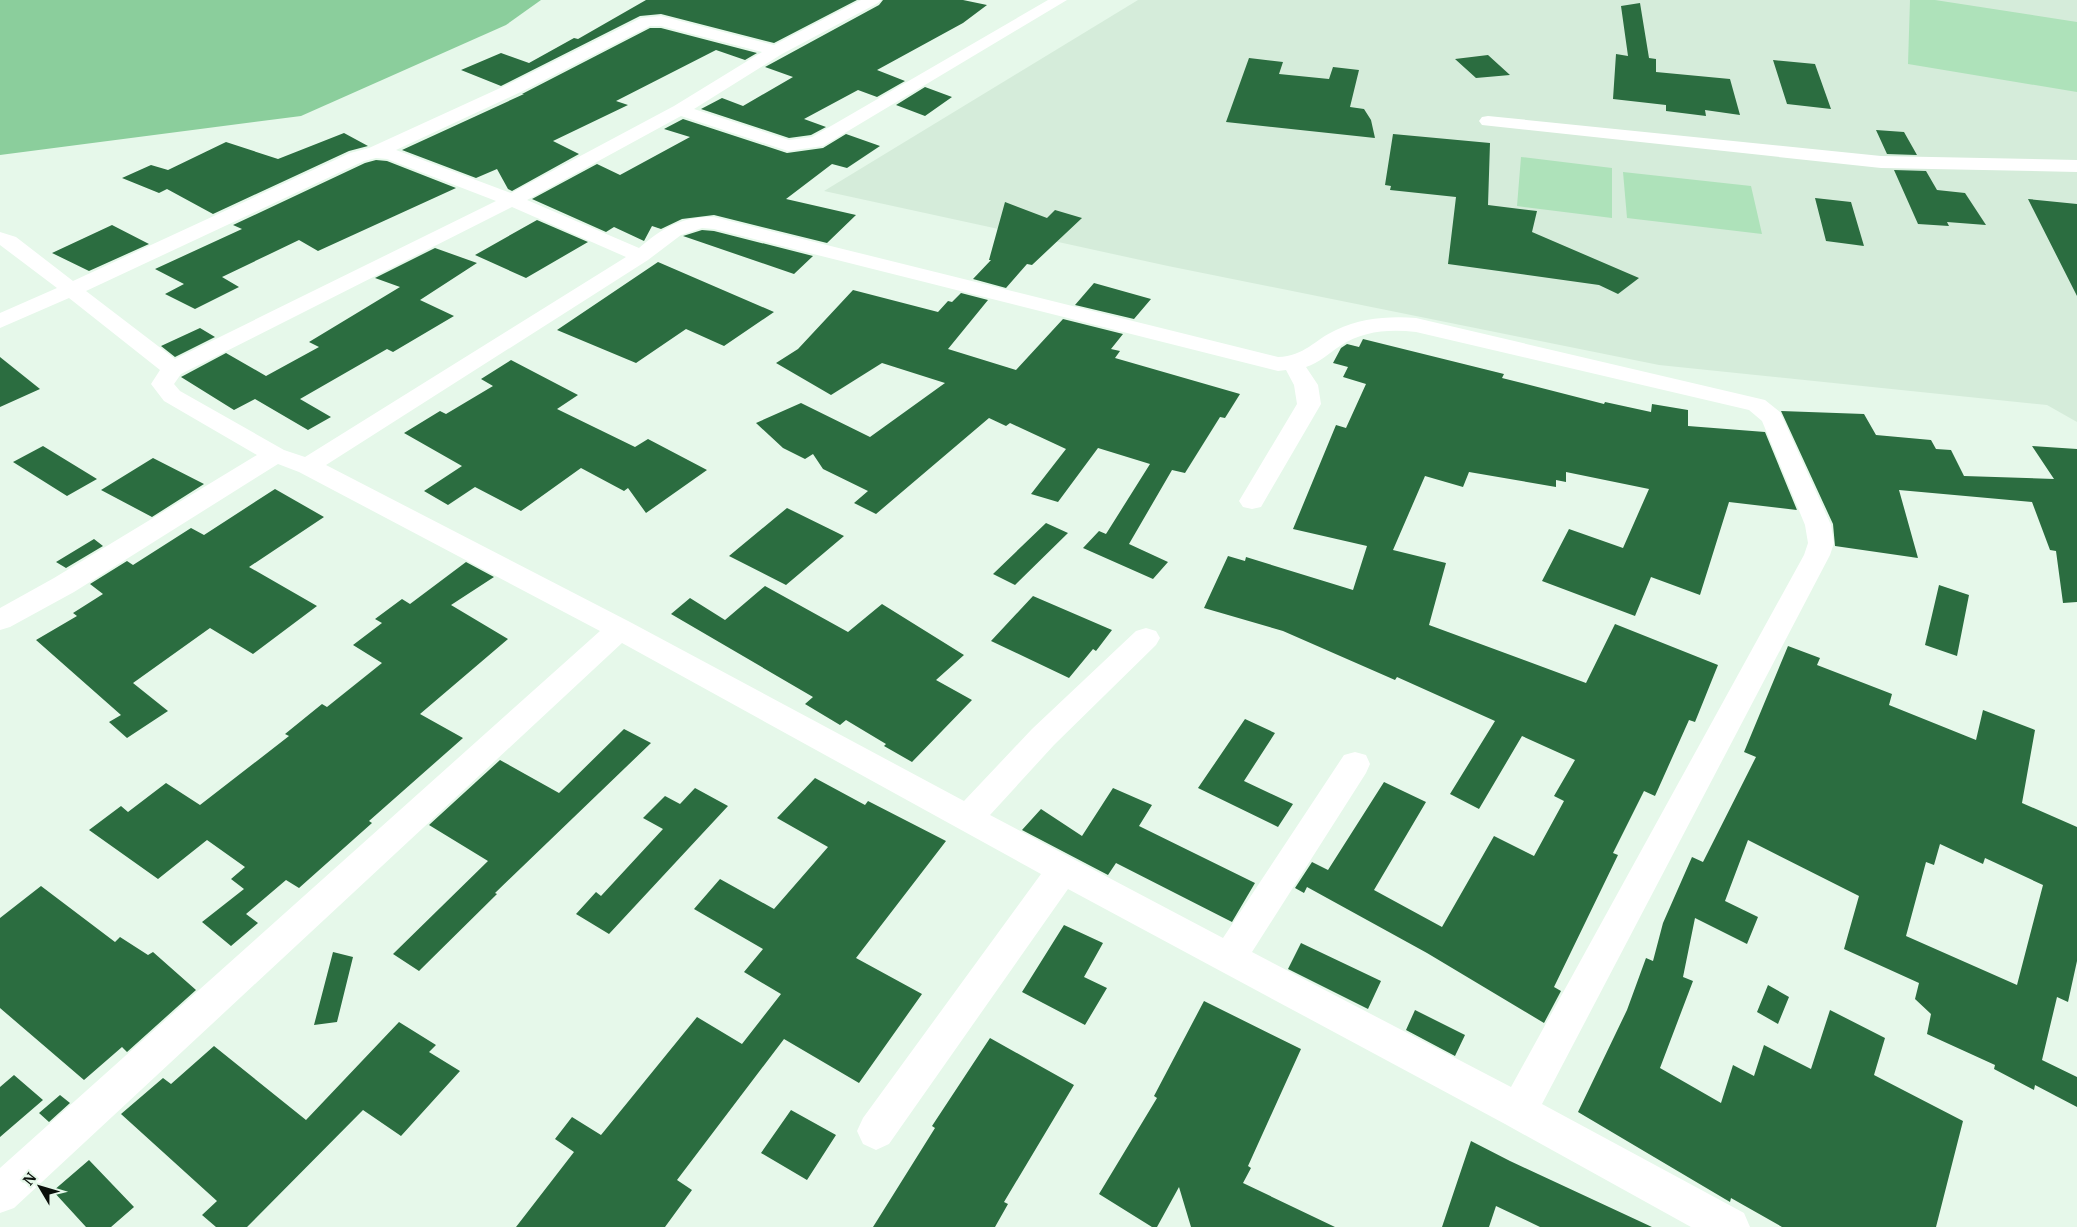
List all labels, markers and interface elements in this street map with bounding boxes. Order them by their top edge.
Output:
north arrow [15,1162,65,1212]
text: N [19,1169,40,1189]

